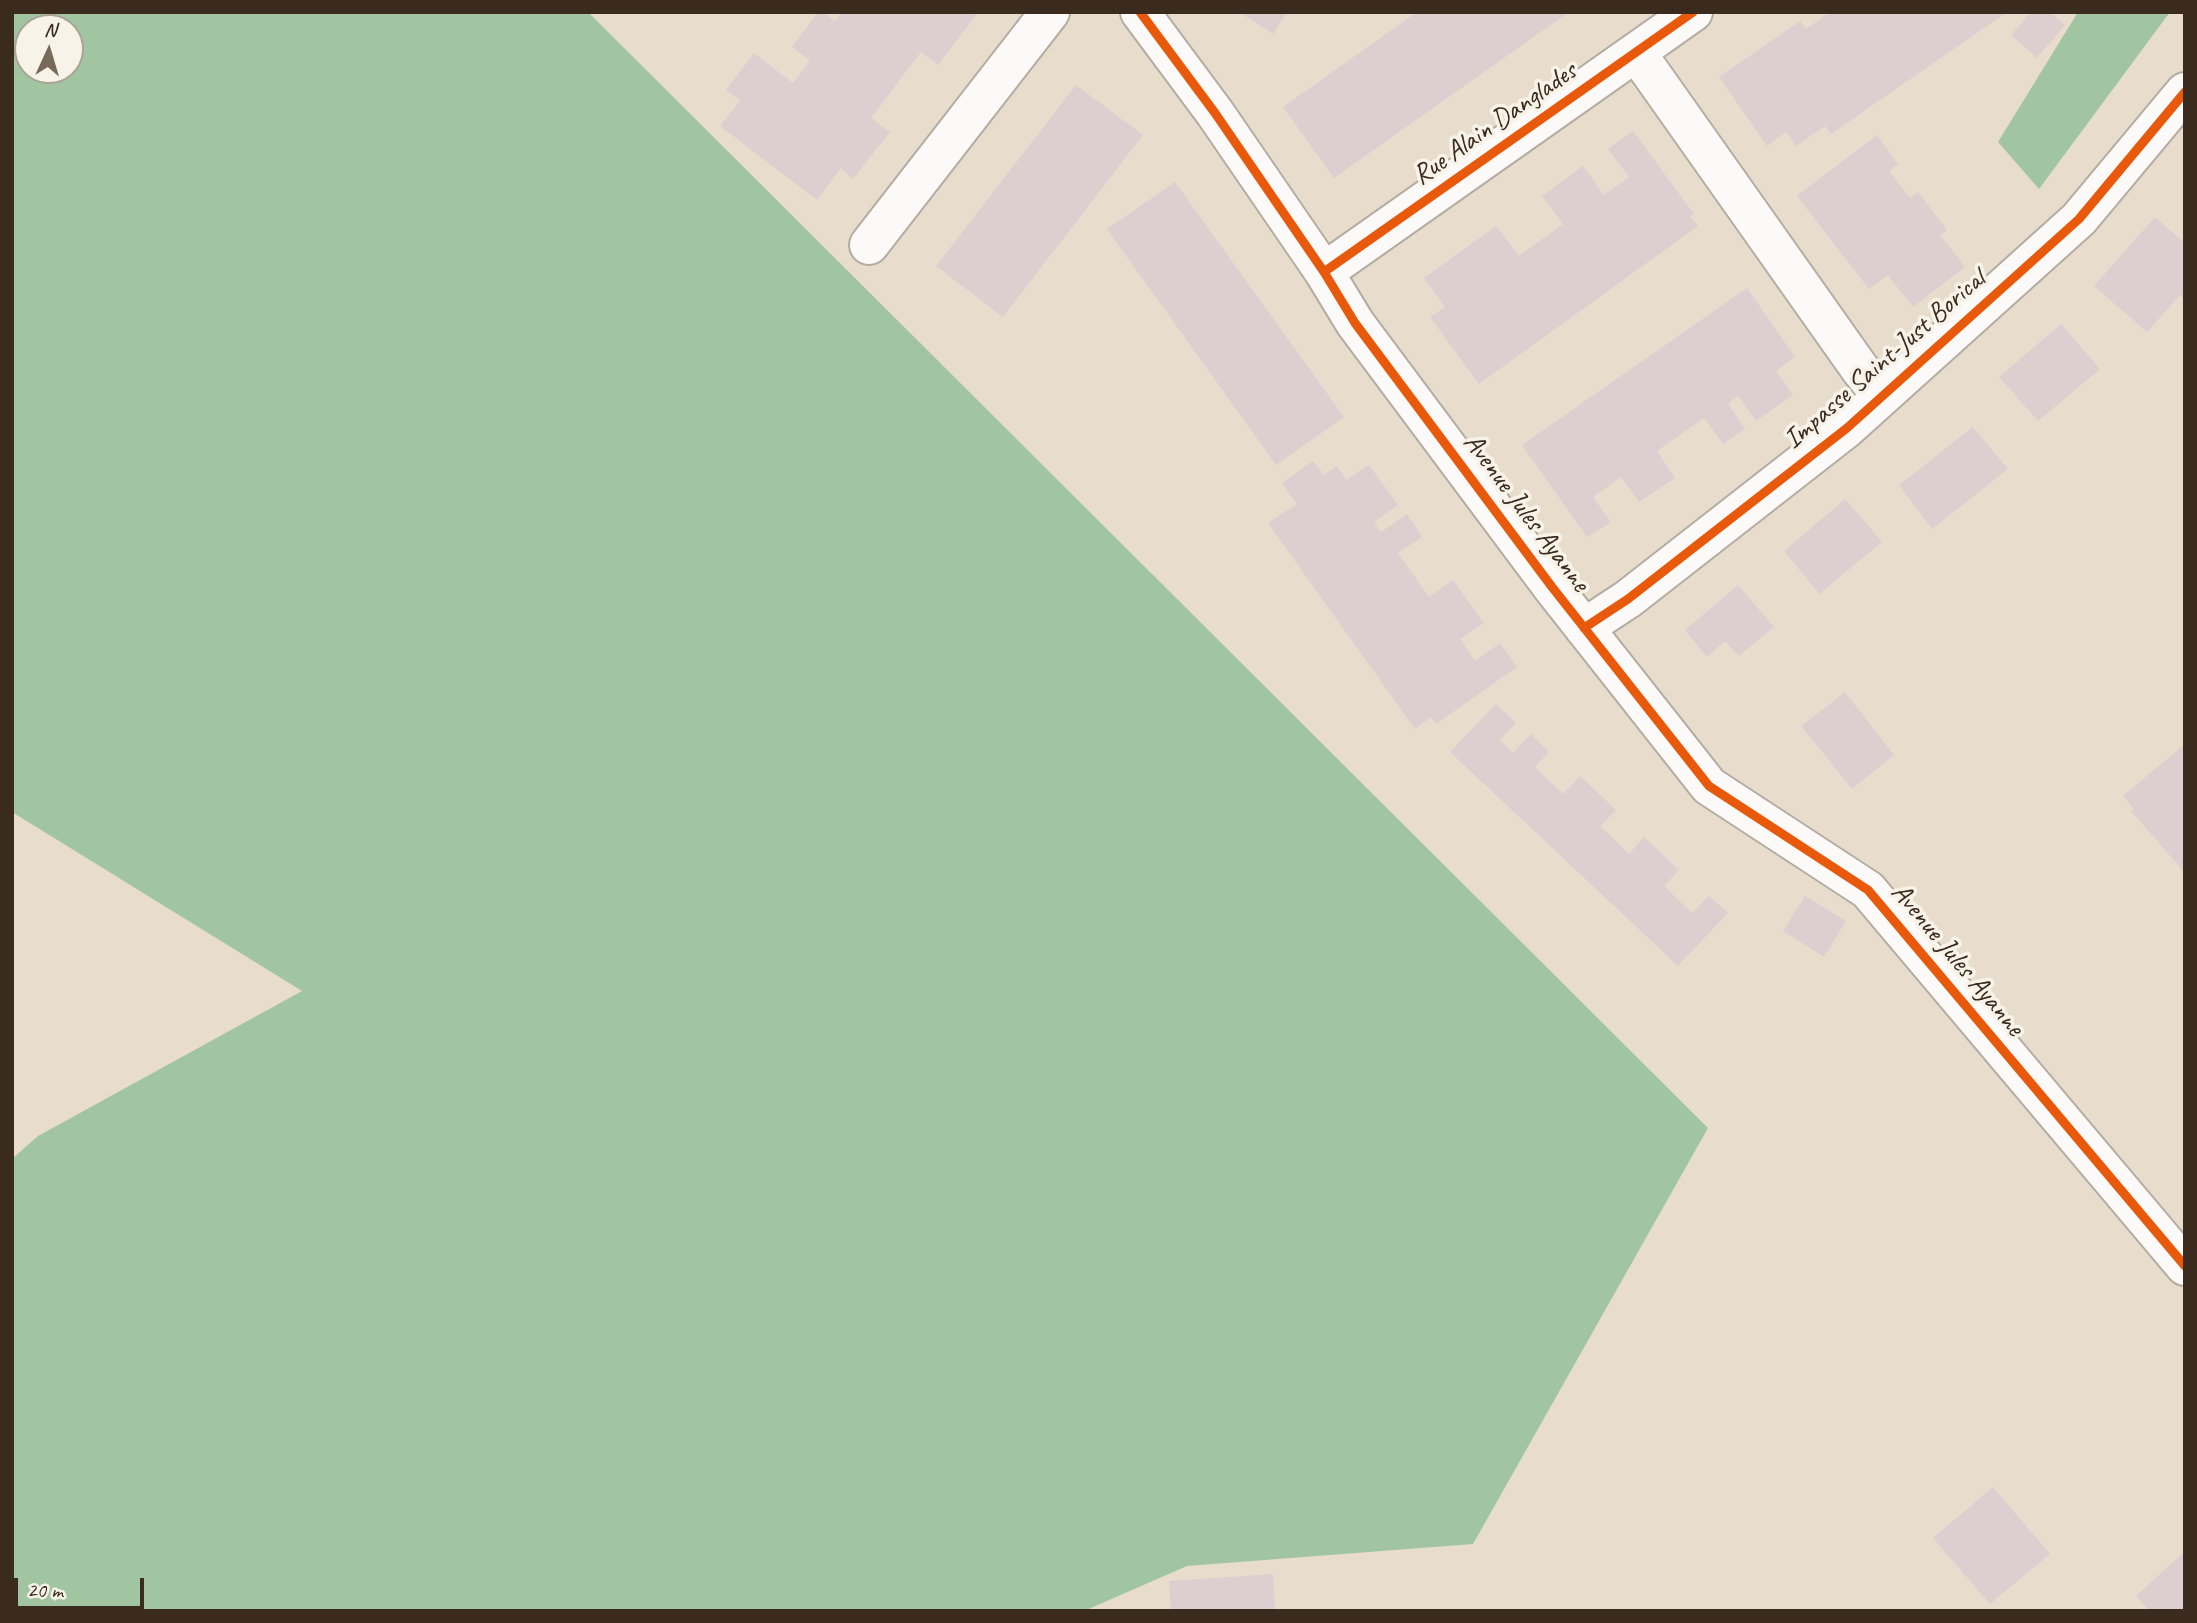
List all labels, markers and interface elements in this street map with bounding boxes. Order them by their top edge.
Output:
north arrow [14,14,84,84]
text: N [44,18,57,42]
street label: Rue Alain Danglades [1406,55,1584,193]
street label: Impasse Saint-Just Borical [1777,263,1993,457]
street label: Avenue Jules Ayanne [1456,427,1596,599]
street label: Avenue Jules Ayanne [1883,877,2031,1043]
scale bar [18,1564,147,1608]
text: 20 m [27,1577,63,1603]

